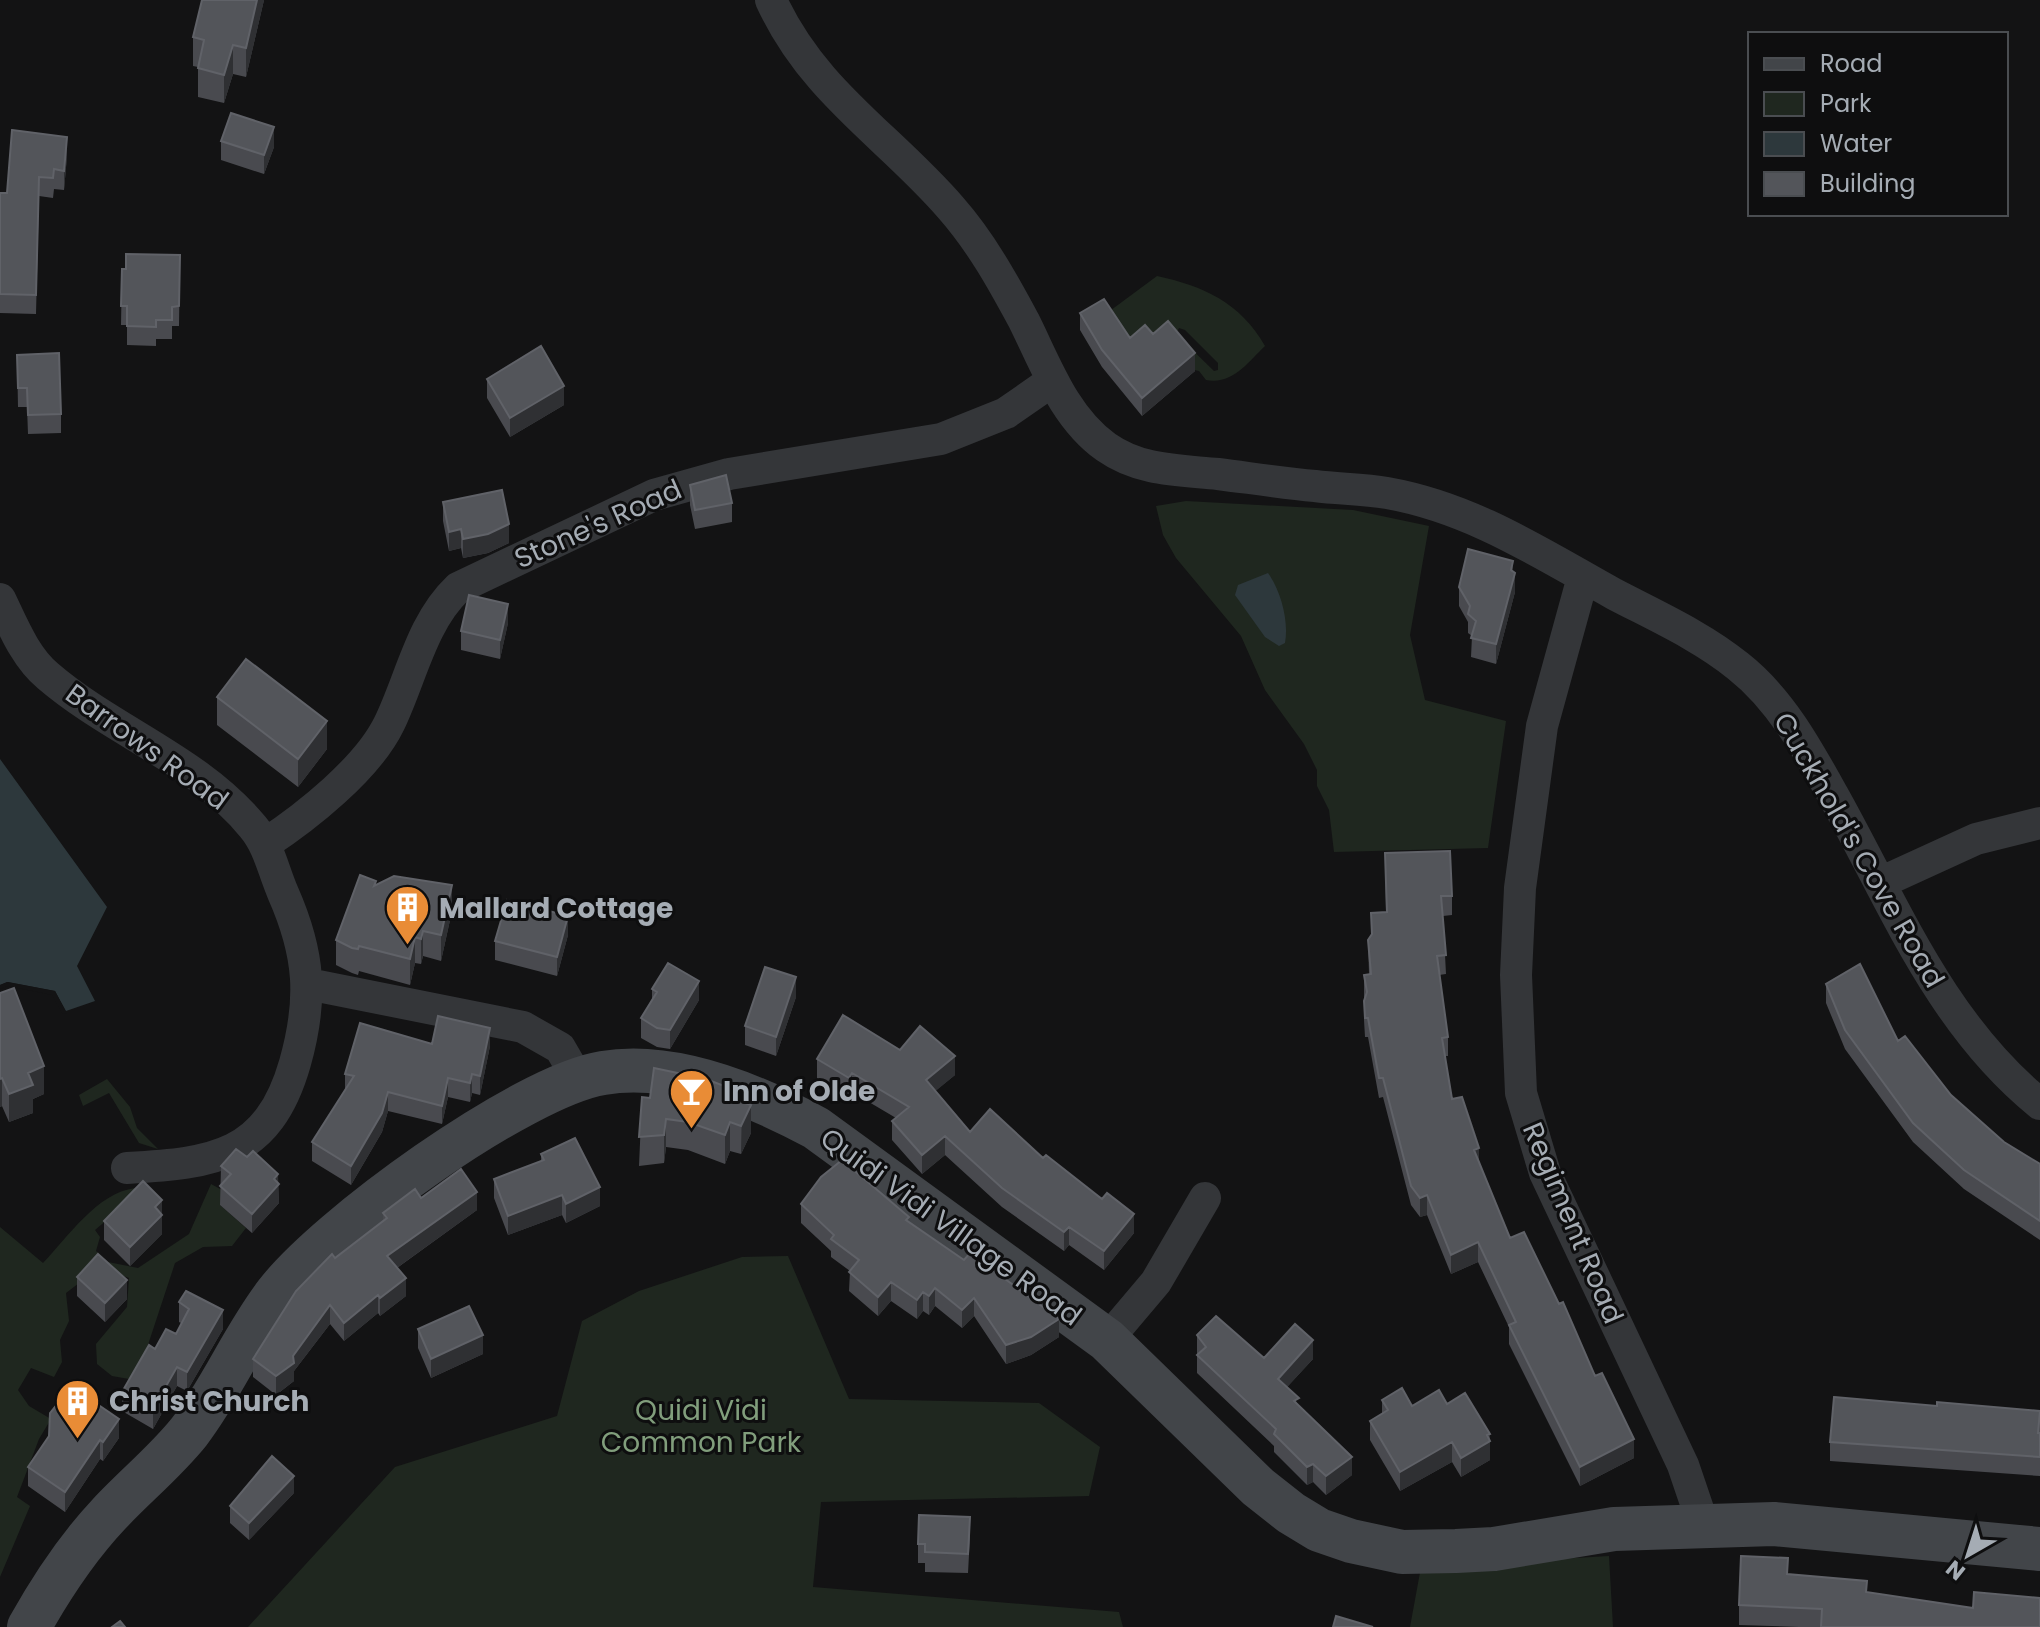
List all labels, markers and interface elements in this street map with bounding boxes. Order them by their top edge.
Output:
legend [1748,32,2008,216]
text: Road [1820,47,1882,80]
text: Park [1820,87,1872,120]
text: Water [1820,127,1892,160]
text: Building [1820,167,1916,200]
street label: Stone's Road [508,470,688,578]
street label: Barrows Road [58,675,236,819]
street label: Cuckhold's Cove Road [1764,705,1954,995]
building icon: Mallard Cottage [384,884,432,947]
place label: Mallard Cottage [439,889,673,928]
bar icon: Inn of Olde [668,1067,716,1130]
place label: Inn of Olde [723,1072,875,1111]
street label: Regiment Road [1513,1117,1633,1329]
street label: Quidi Vidi Village Road [812,1119,1090,1335]
building icon: Christ Church [54,1377,102,1440]
place label: Christ Church [109,1382,309,1421]
park label: Quidi Vidi Common Park [601,1391,802,1462]
north arrow [1928,1515,2008,1595]
text: N [1940,1553,1972,1587]

